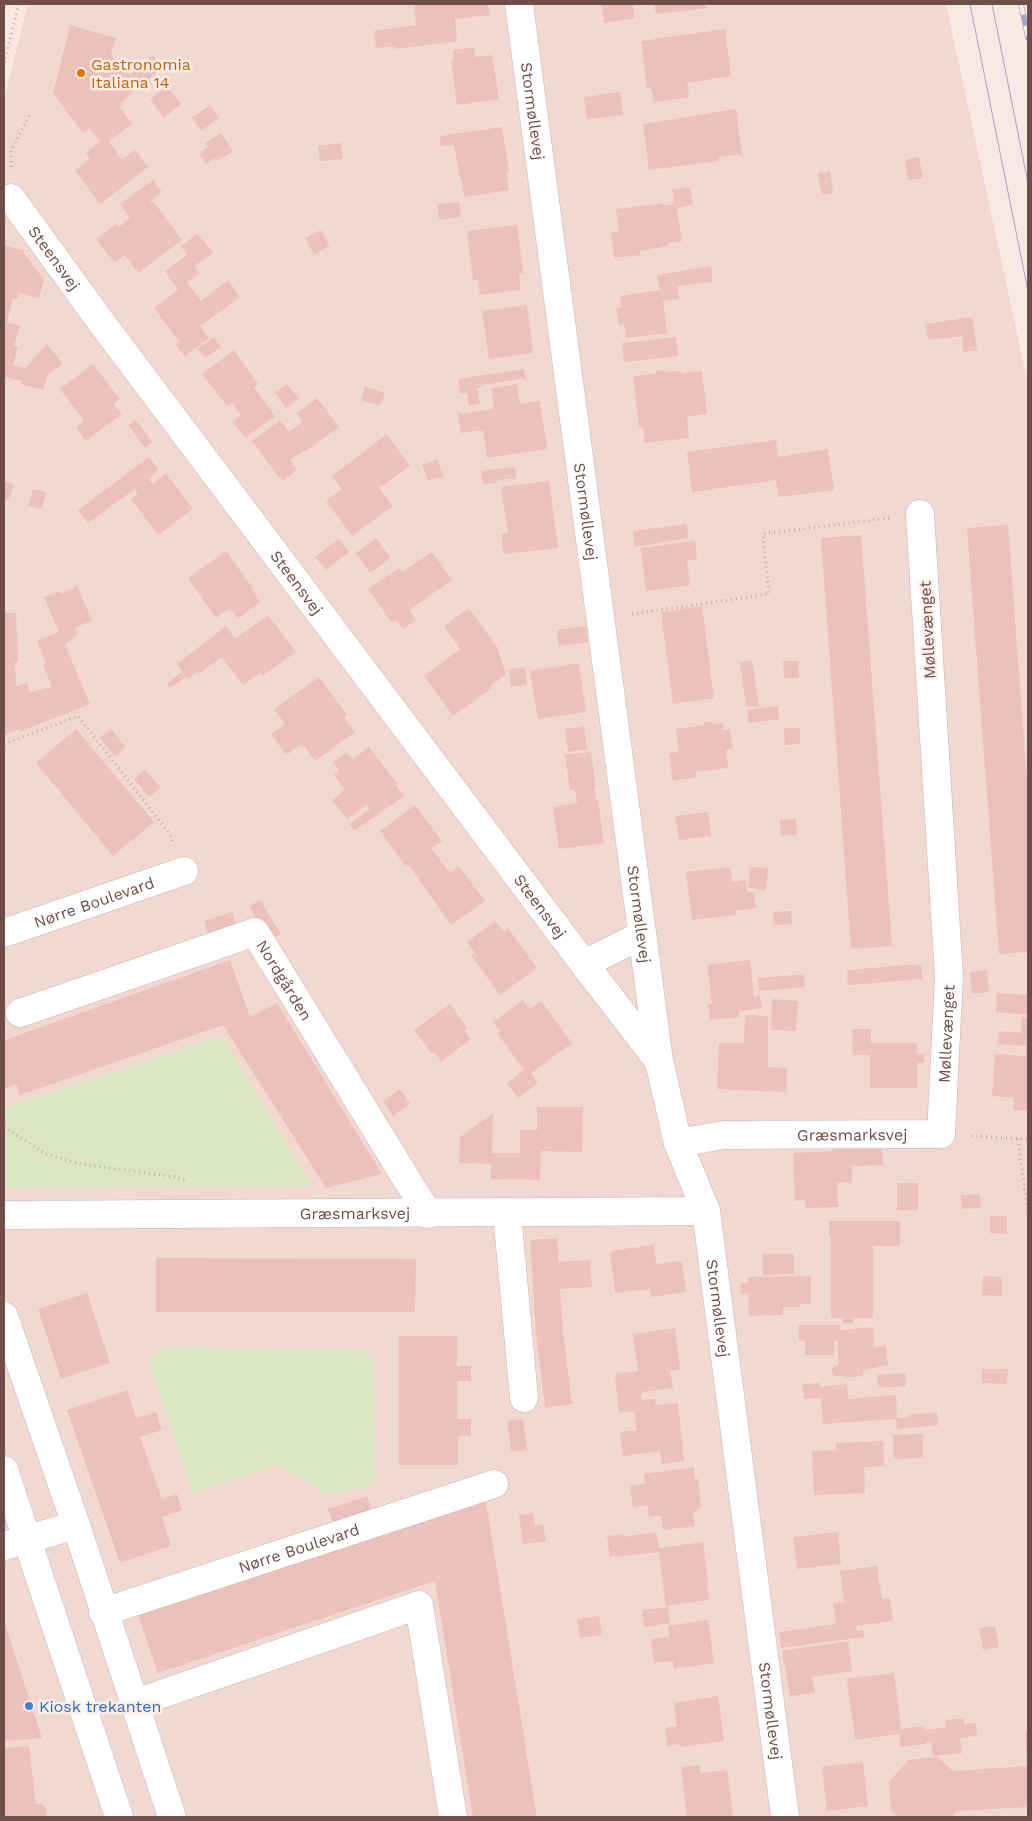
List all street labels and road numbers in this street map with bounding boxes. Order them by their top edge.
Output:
street label: Stormøllevej [517,61,549,161]
street label: Steensvej [24,222,84,294]
street label: Stormøllevej [570,461,602,562]
street label: Steensvej [266,547,327,618]
street label: Møllevænget [915,580,940,680]
street label: Stormøllevej [623,864,655,964]
street label: Steensvej [510,870,570,942]
street label: Nørre Boulevard [31,873,157,932]
street label: Nordgården [252,937,316,1024]
street label: Møllevænget [935,984,959,1084]
street label: Græsmarksvej [797,1125,908,1145]
street label: Græsmarksvej [300,1204,410,1223]
street label: Stormøllevej [702,1258,734,1358]
street label: Nørre Boulevard [236,1520,362,1577]
street label: Stormøllevej [755,1661,786,1761]

